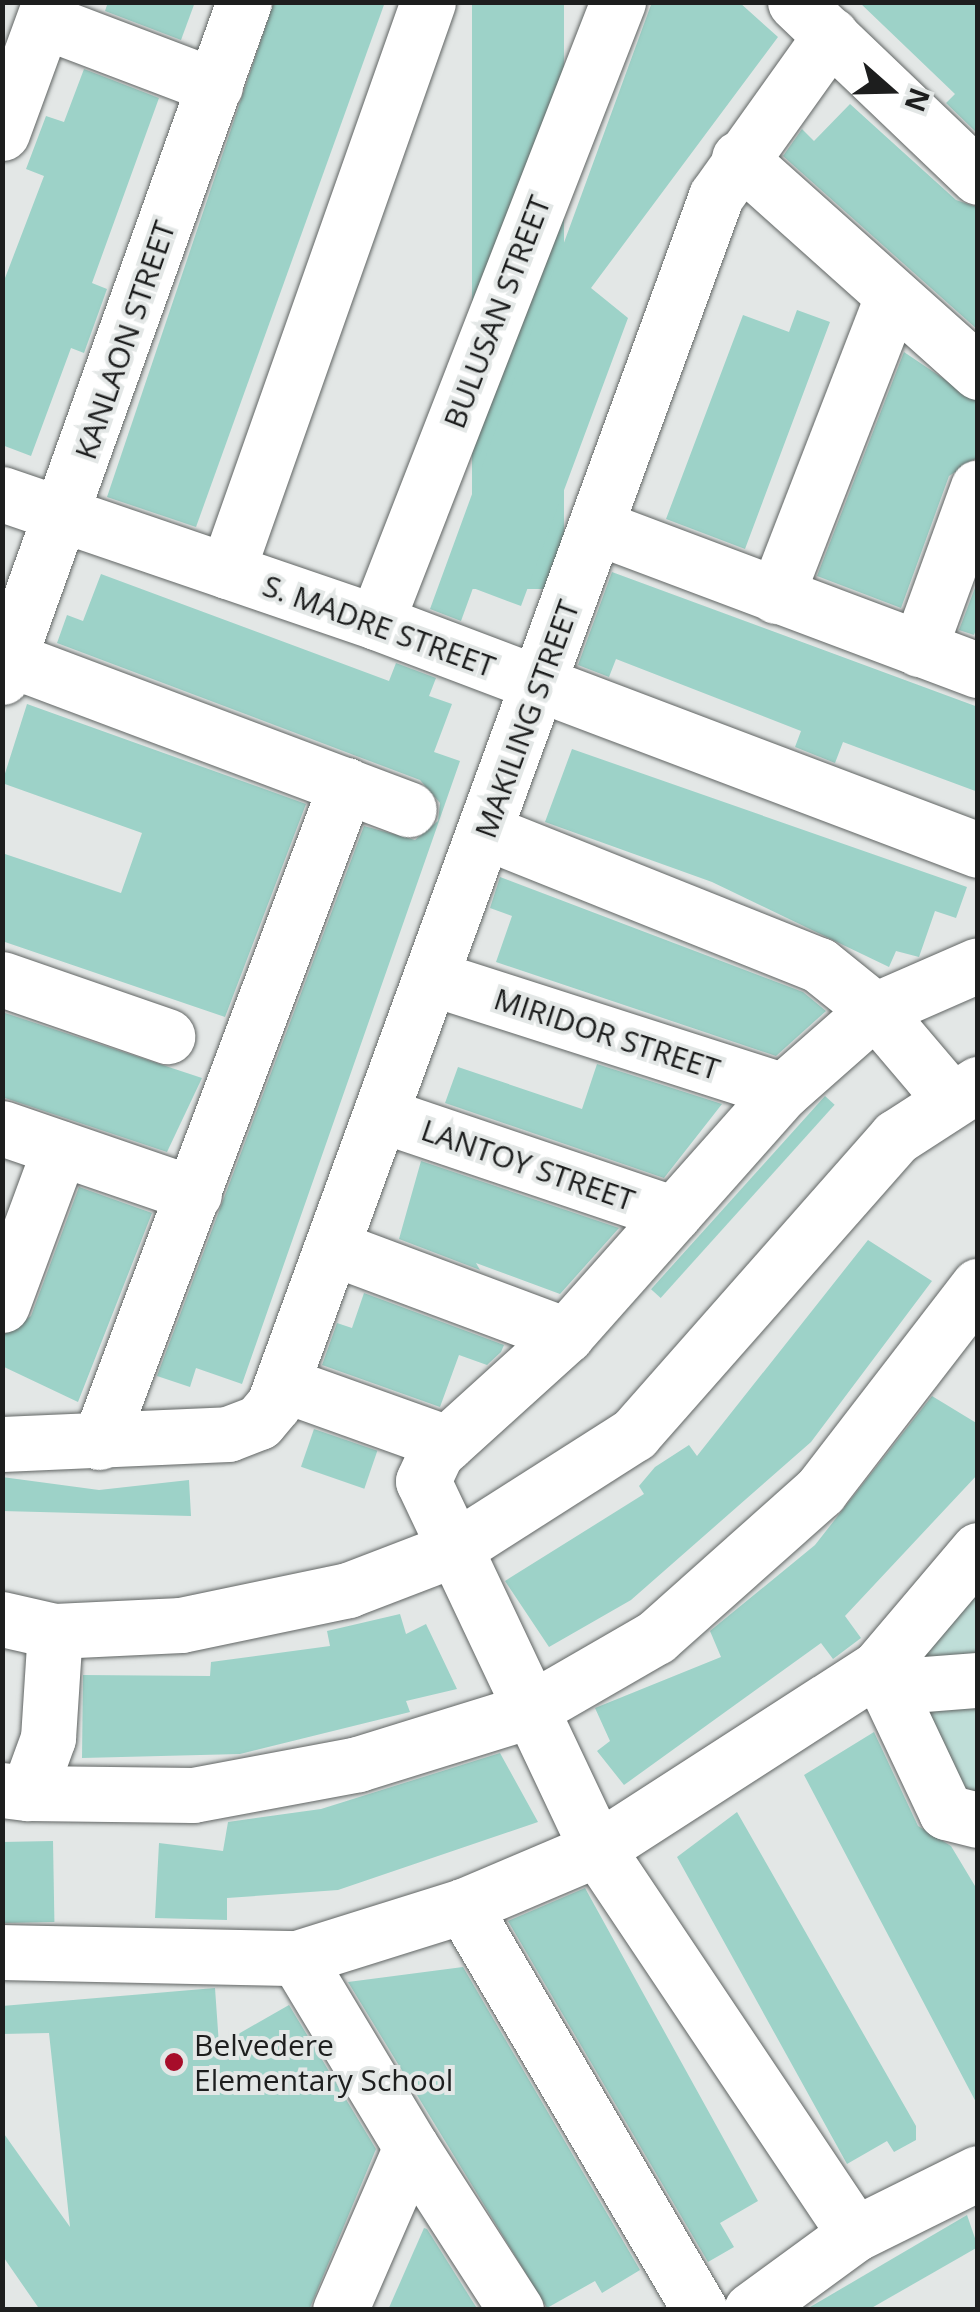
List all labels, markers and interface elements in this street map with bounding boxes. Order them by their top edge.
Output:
north arrow [840,40,940,140]
text: N [896,83,940,117]
street label: BULUSAN STREET [436,191,558,433]
street label: KANLAON STREET [67,216,183,464]
street label: S. MADRE STREET [258,567,500,685]
street label: MAKILING STREET [467,595,587,843]
street label: MIRIDOR STREET [490,981,724,1087]
street label: LANTOY STREET [417,1112,639,1218]
place label: Belvedere Elementary School [194,2027,453,2098]
marker: Belvedere Elementary School [163,2051,185,2073]

